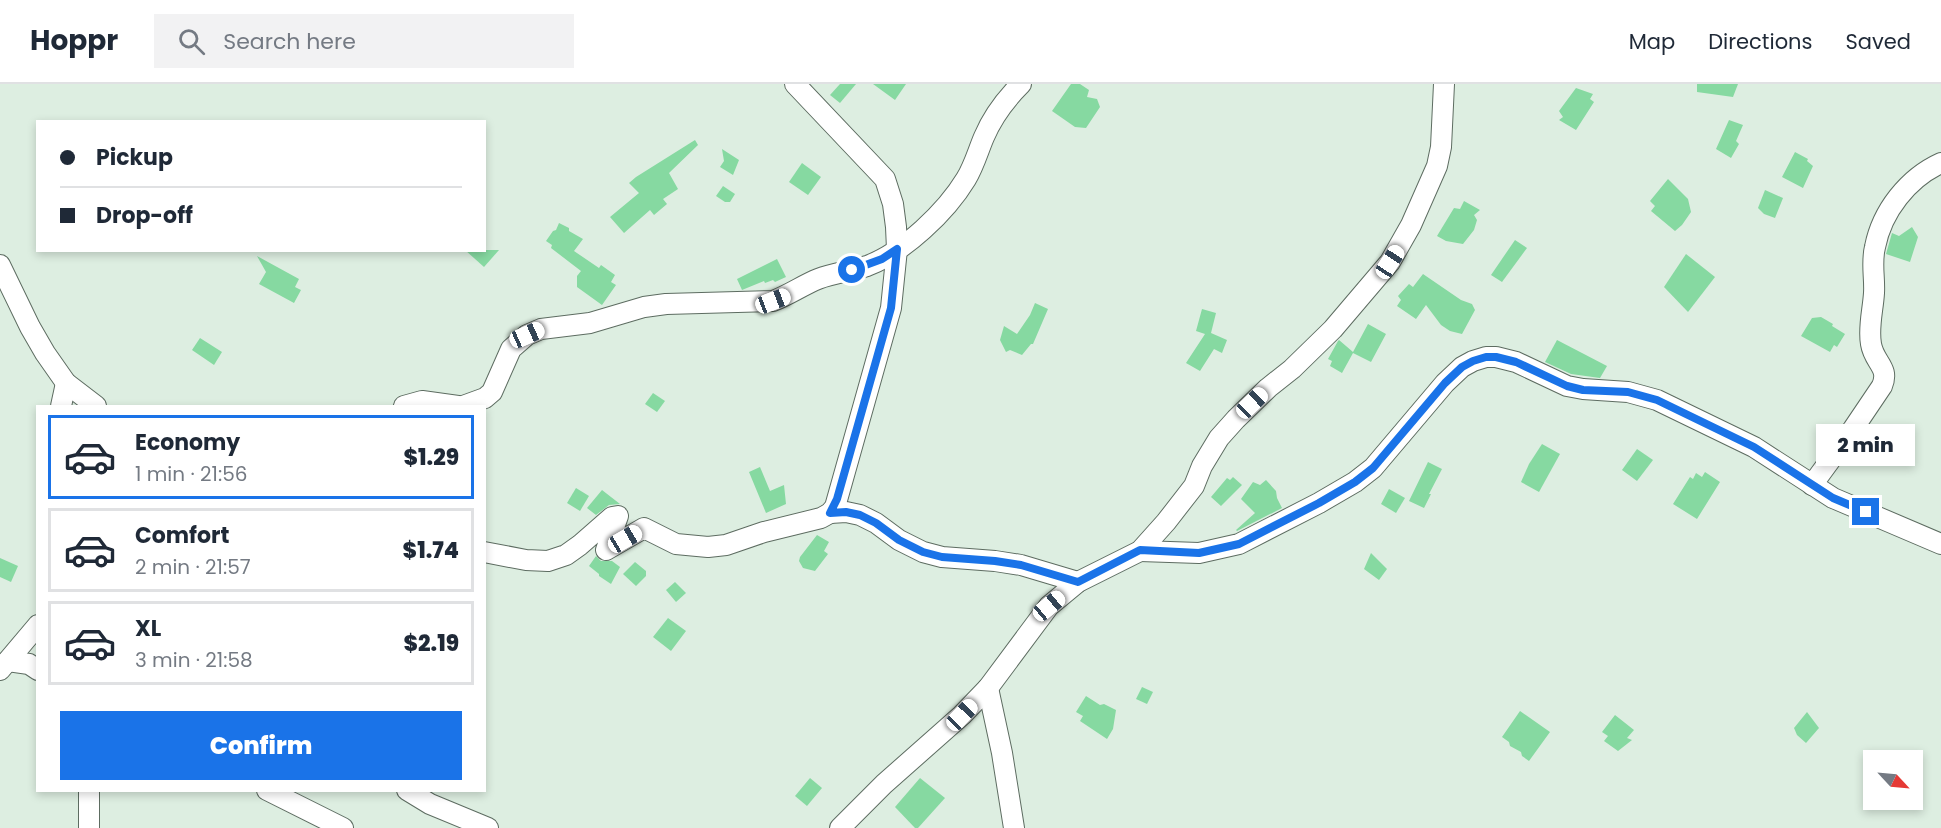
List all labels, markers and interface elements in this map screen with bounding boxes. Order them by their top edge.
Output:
search box [154,14,574,68]
text: Hoppr [30,21,118,60]
icon: search [175,25,208,58]
text: Search here [223,26,356,57]
text: Map [1629,27,1675,56]
text: Directions [1708,27,1812,56]
text: Saved [1845,27,1911,56]
text: Pickup [96,142,173,173]
text: Drop-off [96,200,193,231]
car [1373,242,1407,282]
route start [838,256,865,283]
car [753,286,793,316]
car [507,319,547,351]
car [1233,384,1271,422]
callout: 2 min [1816,425,1916,467]
text: Economy [135,427,240,458]
icon: car [63,430,117,484]
text: 2 min [1837,431,1894,459]
text: $1.29 [403,442,459,473]
text: 1 min · 21:56 [135,460,247,488]
route end [1852,498,1879,525]
text: Comfort [135,520,229,551]
car [605,522,645,556]
icon: car [63,523,117,577]
text: $1.74 [403,535,459,566]
text: 2 min · 21:57 [135,553,251,581]
car [1029,588,1069,624]
text: XL [135,613,161,644]
icon: car [63,616,117,670]
text: $2.19 [403,628,459,659]
text: 3 min · 21:58 [135,646,253,674]
car [943,696,981,734]
button: Confirm [60,711,462,780]
north arrow [1863,750,1923,810]
map controls [1863,750,1923,810]

